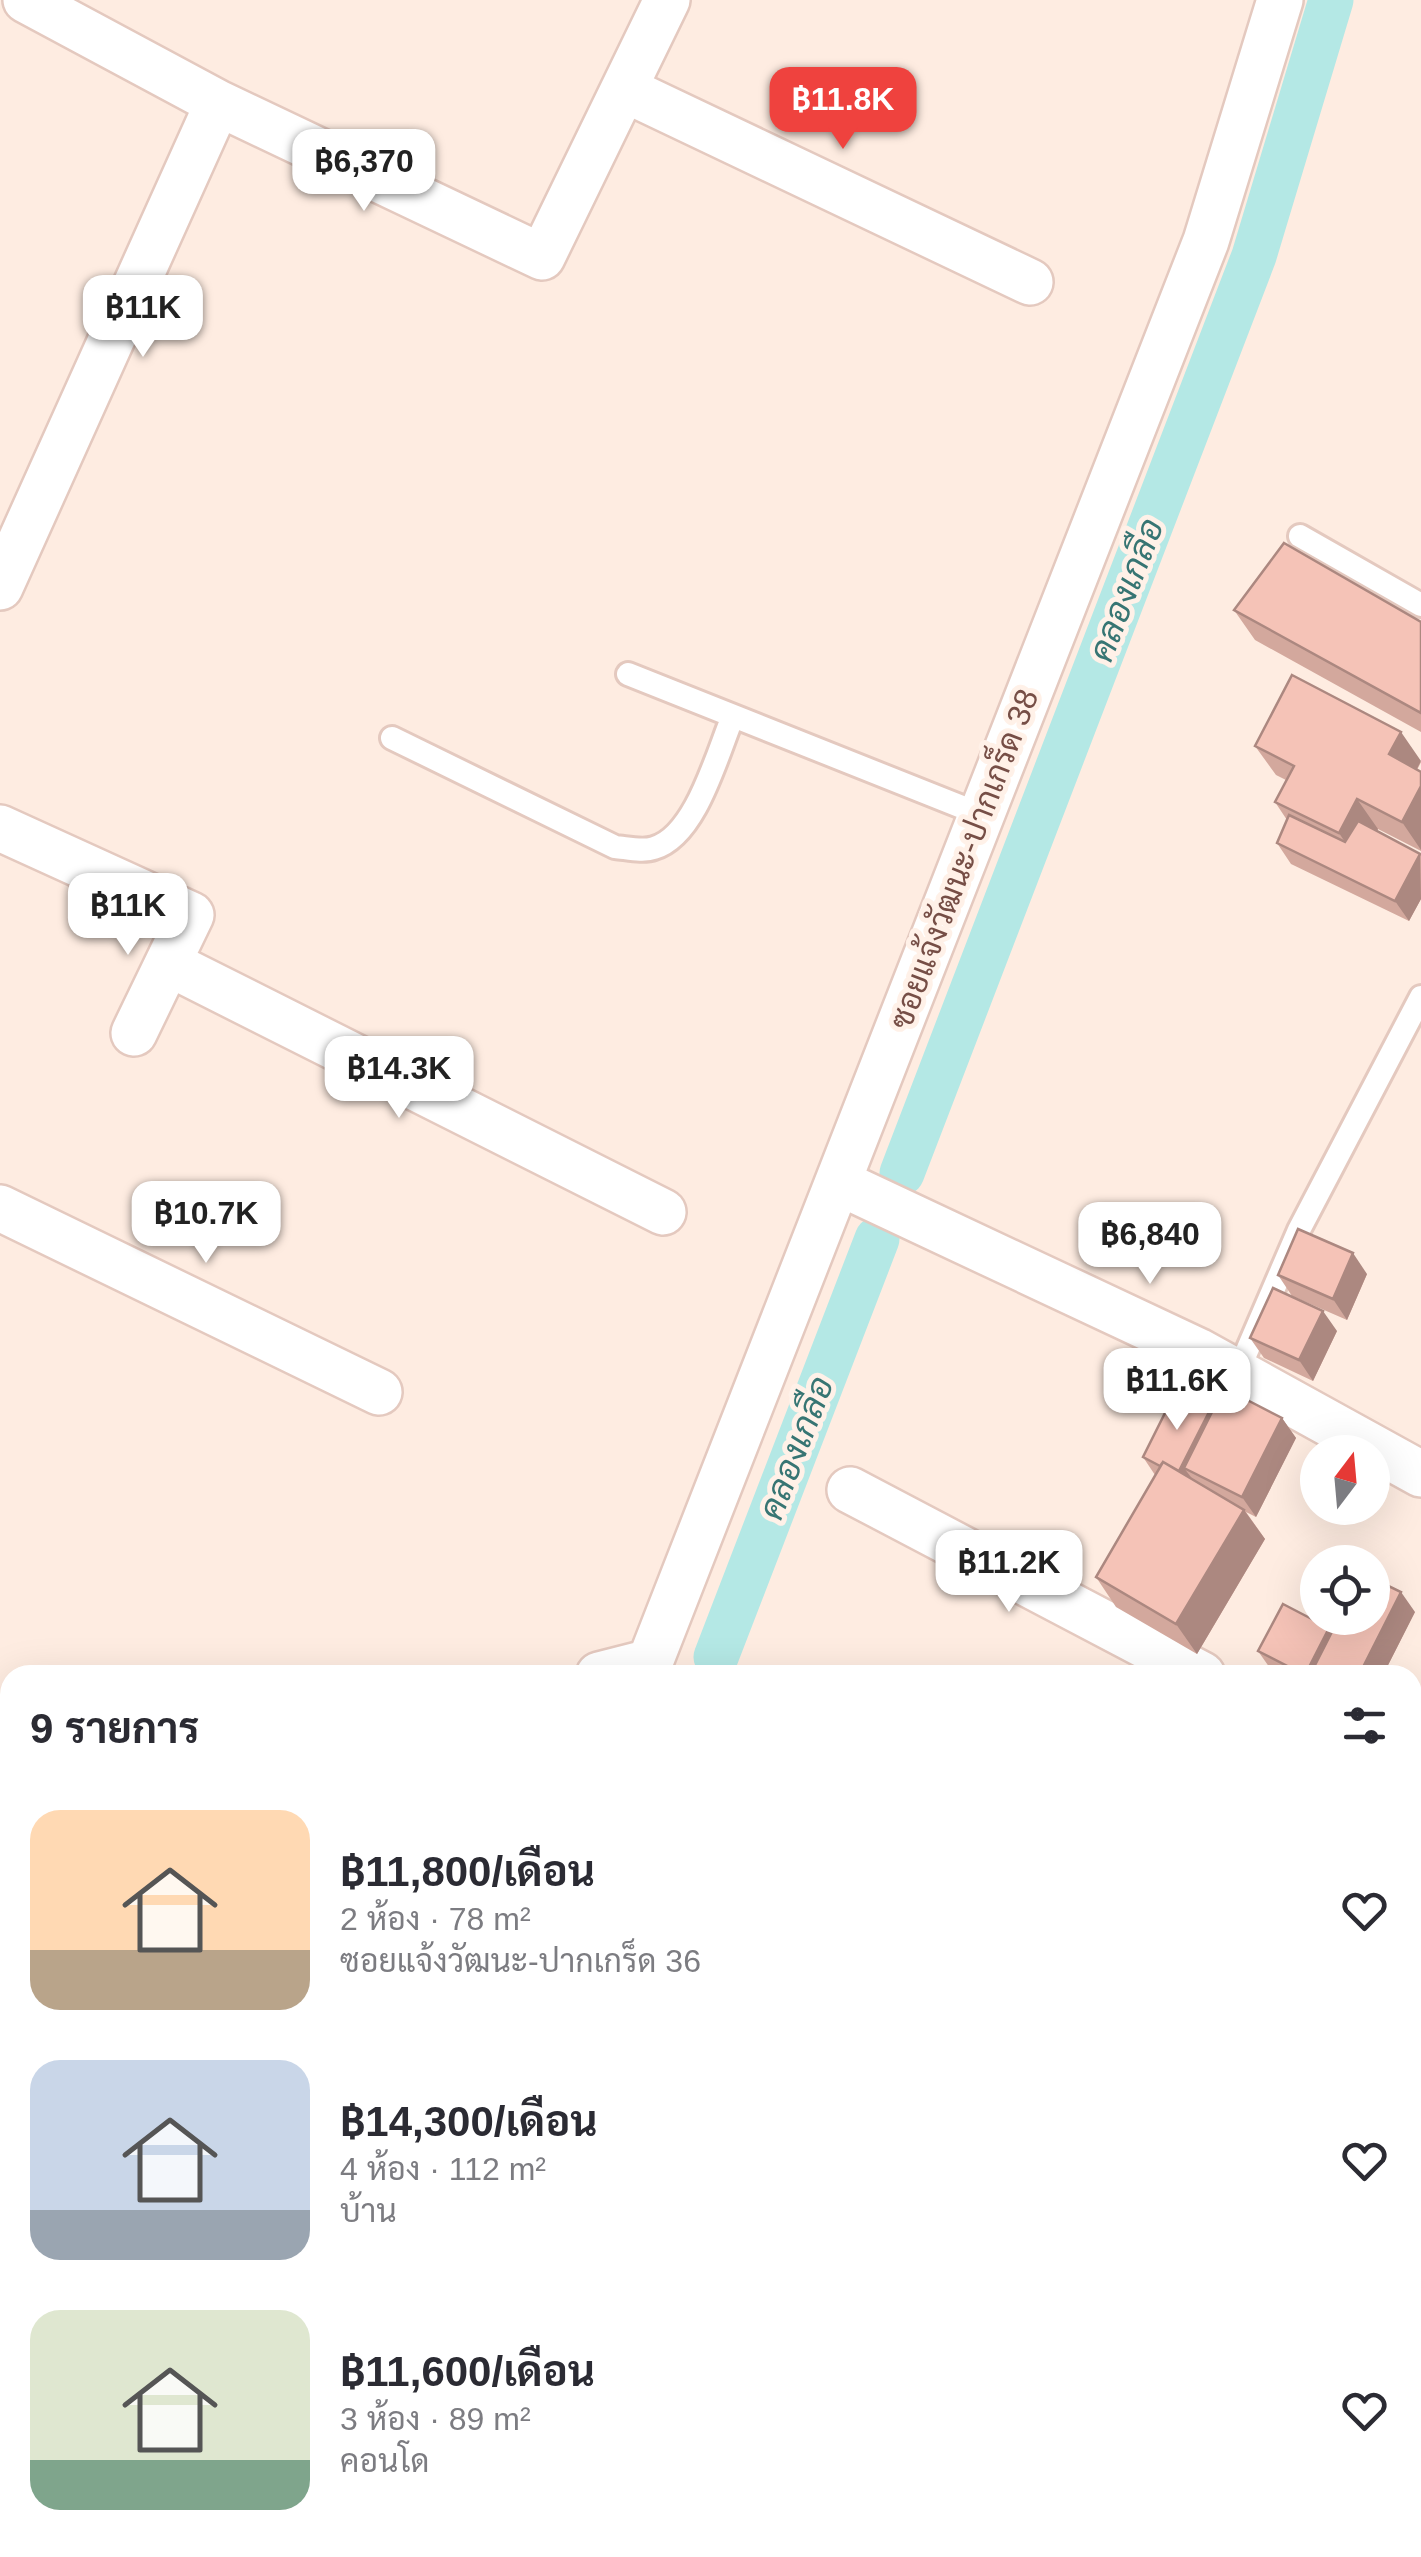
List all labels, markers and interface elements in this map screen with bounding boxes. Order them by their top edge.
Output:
pin: ฿11.8K [762,67,924,152]
text: ฿11.8K [792,81,894,117]
pin: ฿6,370 [283,129,445,214]
text: ฿6,370 [314,143,414,179]
pin: ฿11K [84,275,202,360]
text: ฿11K [105,289,181,325]
water label: คลองเกลือ [1078,512,1171,667]
street label: ซอยแจ้งวัฒนะ-ปากเกร็ด 38 [878,682,1045,1034]
pin: ฿11K [69,873,187,958]
text: ฿11K [90,887,166,923]
pin: ฿14.3K [318,1036,480,1121]
text: ฿14.3K [347,1050,451,1086]
pin: ฿10.7K [125,1181,287,1266]
text: ฿10.7K [154,1195,258,1231]
pin: ฿6,840 [1069,1202,1231,1287]
text: ฿6,840 [1100,1216,1200,1252]
pin: ฿11.6K [1096,1348,1258,1433]
text: ฿11.6K [1126,1362,1228,1398]
water label: คลองเกลือ [748,1370,841,1525]
north arrow [1300,1435,1390,1525]
map controls [1300,1435,1390,1635]
pin: ฿11.2K [928,1530,1090,1615]
text: ฿11.2K [958,1544,1060,1580]
button: locate [1300,1545,1390,1635]
icon: filters [1337,1698,1392,1753]
text: 9 รายการ [30,1705,199,1752]
text: ฿11,800/เดือน [340,1848,595,1895]
icon: home [110,1850,230,1970]
icon: heart [1337,1883,1392,1938]
text: 2 ห้อง · 78 m² [340,1901,531,1937]
text: ซอยแจ้งวัฒนะ-ปากเกร็ด 36 [340,1943,701,1979]
text: ฿14,300/เดือน [340,2098,597,2145]
icon: home [110,2100,230,2220]
icon: heart [1337,2133,1392,2188]
text: 4 ห้อง · 112 m² [340,2151,546,2187]
text: บ้าน [340,2193,397,2229]
text: ฿11,600/เดือน [340,2348,595,2395]
icon: home [110,2350,230,2470]
icon: heart [1337,2383,1392,2438]
text: 3 ห้อง · 89 m² [340,2401,531,2437]
text: คอนโด [340,2443,430,2479]

